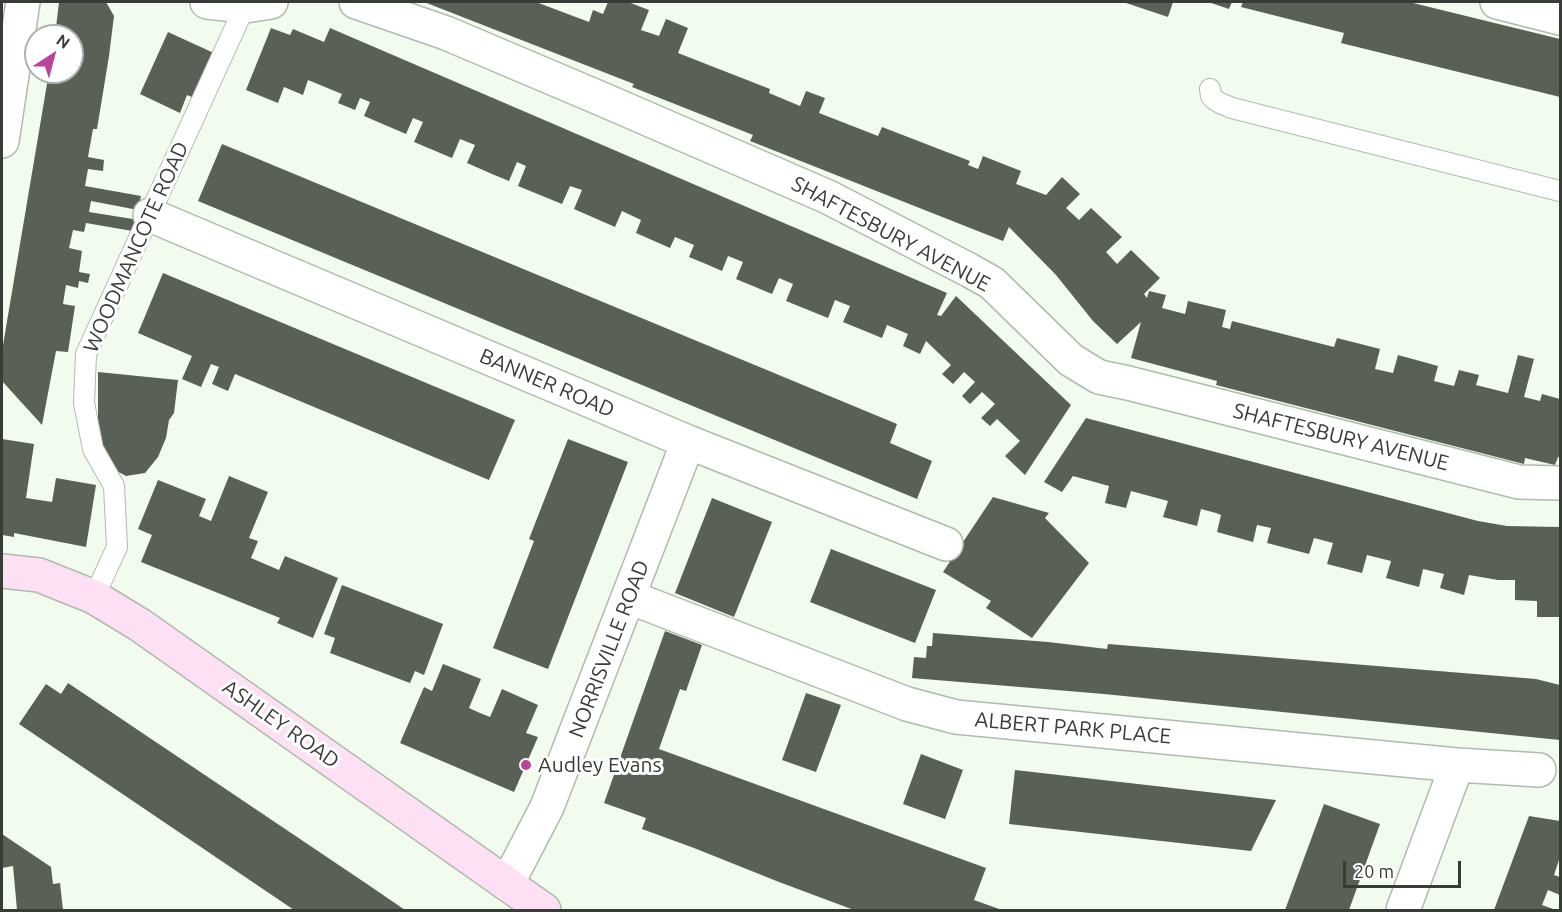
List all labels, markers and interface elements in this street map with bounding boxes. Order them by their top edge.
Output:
north arrow [24,24,84,84]
text: N [53,30,74,52]
street label: WOODMANCOTE ROAD [78,138,194,356]
street label: SHAFTESBURY AVENUE [787,171,995,297]
street label: BANNER ROAD [476,343,618,423]
street label: SHAFTESBURY AVENUE [1231,398,1451,476]
street label: NORRISVILLE ROAD [564,557,654,741]
street label: ASHLEY ROAD [218,674,344,774]
street label: ALBERT PARK PLACE [974,707,1172,749]
place label: Audley Evans [538,752,662,778]
marker: Audley Evans [519,758,533,772]
scale bar [1346,849,1464,887]
text: 20 m [1354,861,1394,881]

